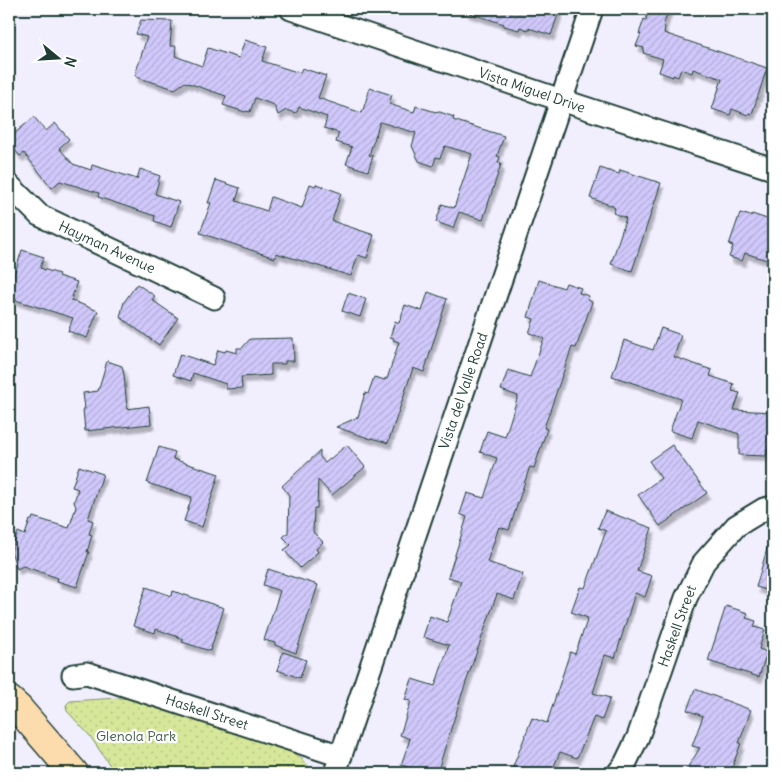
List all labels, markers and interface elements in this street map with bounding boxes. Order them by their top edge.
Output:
north arrow [32,32,82,82]
text: N [60,55,80,69]
street label: Vista Miguel Drive [476,63,588,117]
street label: Hayman Avenue [56,217,158,277]
street label: Vista del Valle Road [435,330,491,452]
street label: Haskell Street [654,582,700,669]
street label: Haskell Street [163,690,251,734]
park label: Glenola Park [96,727,176,745]

